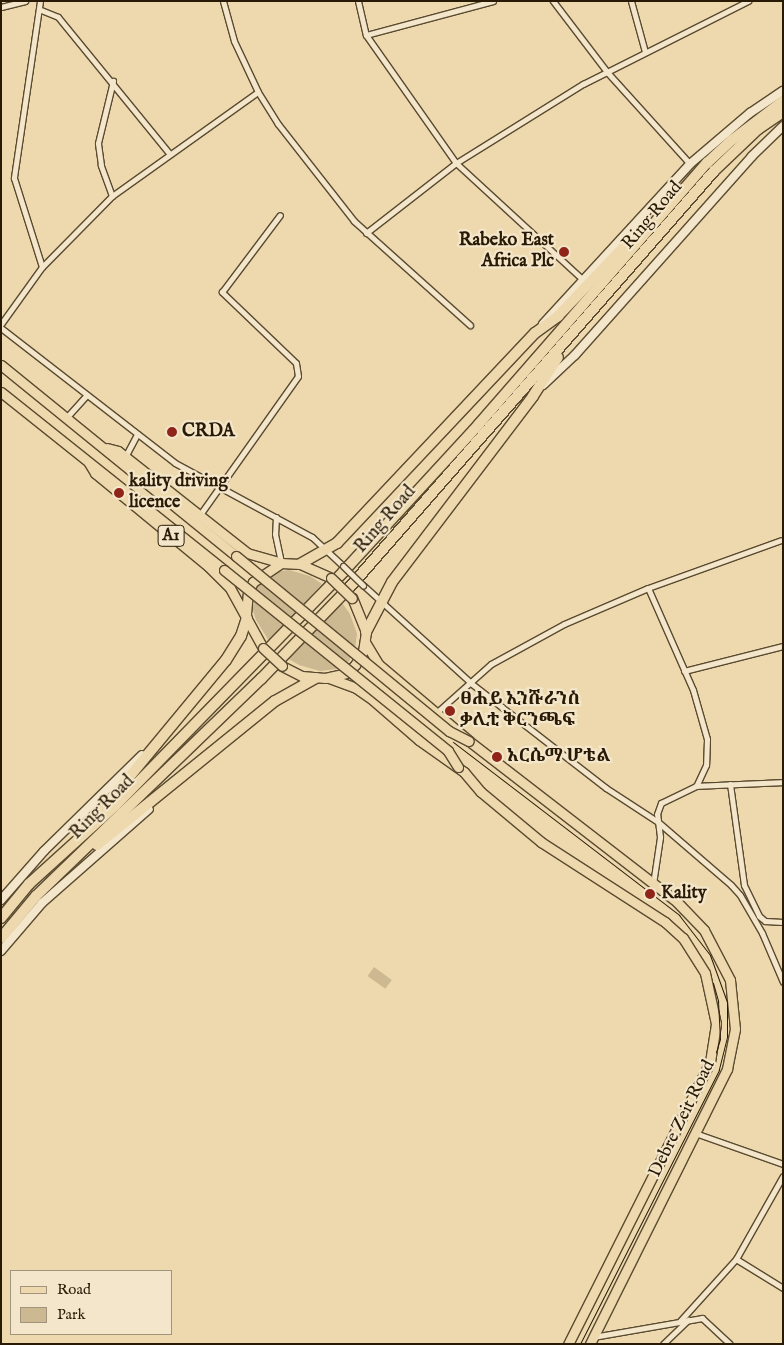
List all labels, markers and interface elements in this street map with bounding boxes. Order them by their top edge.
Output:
street label: Ring Road [618,178,688,254]
place label: Rabeko East Africa Plc [459,231,554,274]
marker: Rabeko East Africa Plc [558,246,570,258]
place label: CRDA [182,421,235,443]
marker: CRDA [166,426,178,438]
place label: kality driving licence [129,472,228,514]
street label: Ring Road [351,482,421,558]
marker: kality driving licence [113,487,125,499]
road number: A1 [157,522,185,550]
place label: ፀሐይ ኢንሹራንስ ቃሊቲ ቅርንጫፍ [460,690,580,732]
marker: ፀሐይ ኢንሹራንስ ቃሊቲ ቅርንጫፍ [444,705,456,717]
place label: አርሴማ ሆቴል [507,746,610,768]
marker: አርሴማ ሆቴል [491,751,503,763]
street label: Ring Road [66,771,140,845]
place label: Kality [661,883,707,905]
marker: Kality [643,887,657,901]
street label: Debre Zeit Road [645,1057,721,1181]
legend [10,1270,172,1335]
text: Road [57,1280,91,1299]
text: Park [57,1305,86,1324]

